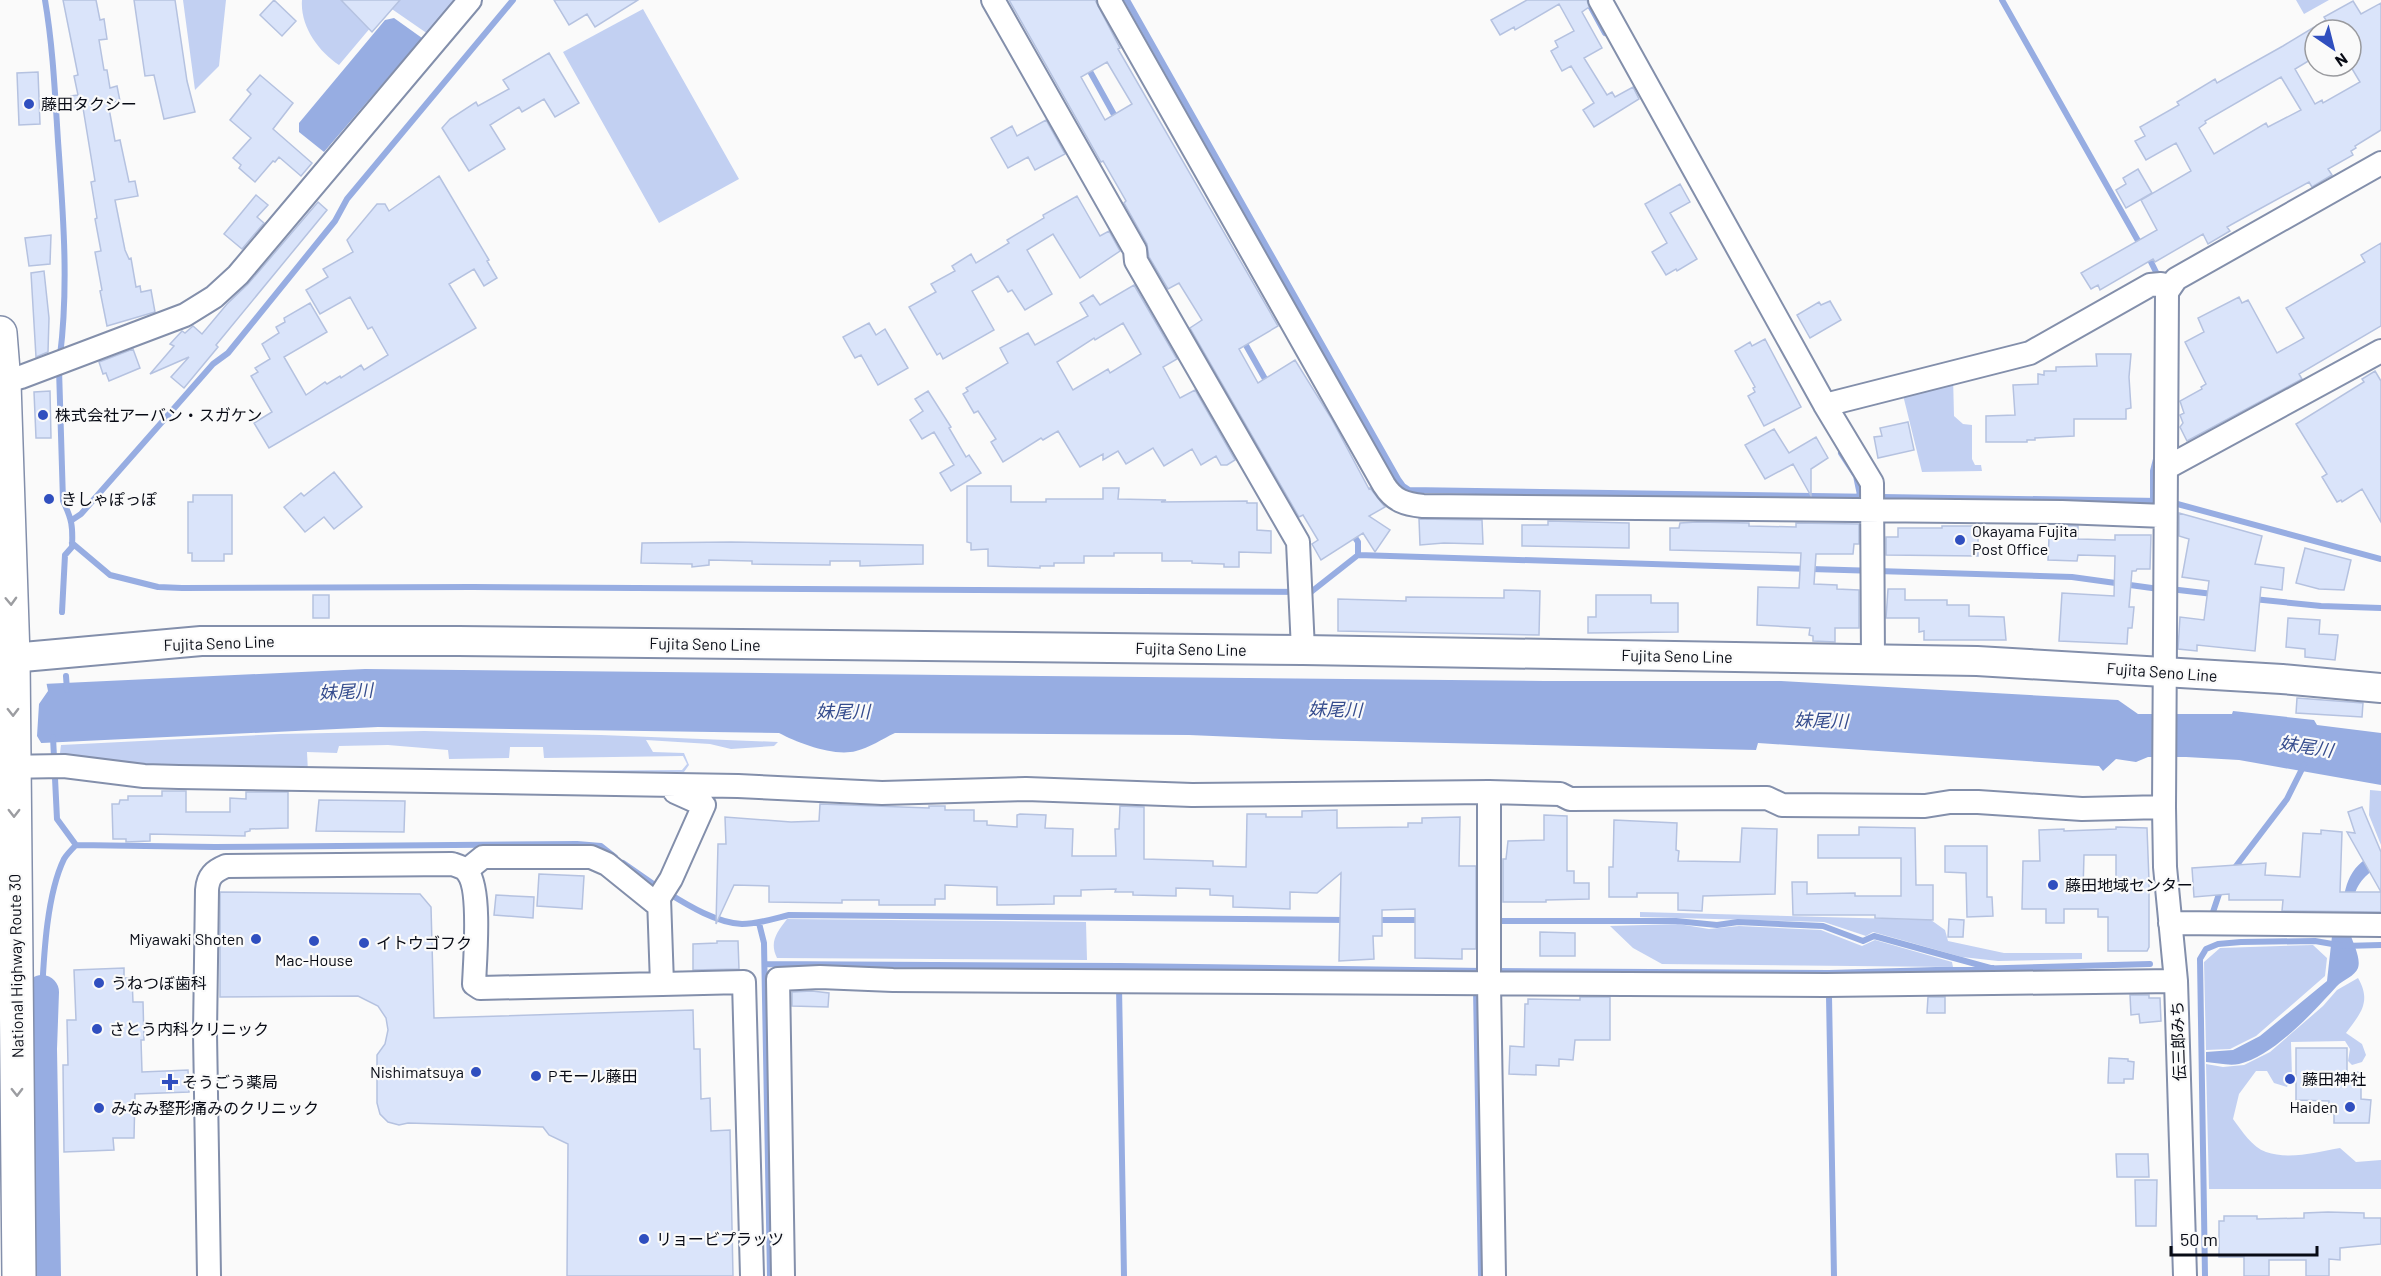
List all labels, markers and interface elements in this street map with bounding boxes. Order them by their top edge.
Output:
north arrow [2303,18,2363,78]
text: N [2332,50,2352,72]
place label: 藤田タクシー [41,94,137,113]
marker: 藤田タクシー [22,97,36,111]
place label: 株式会社アーバン・スガケン [55,405,262,424]
marker: 株式会社アーバン・スガケン [36,408,50,422]
place label: きしゃぽっぽ [61,489,157,508]
marker: きしゃぽっぽ [42,492,56,506]
place label: Okayama Fujita Post Office [1972,521,2077,558]
marker: Okayama Fujita Post Office [1953,533,1967,547]
one-way arrow [5,596,18,605]
street label: Fujita Seno Line [163,631,275,654]
street label: Fujita Seno Line [649,633,761,654]
street label: Fujita Seno Line [1135,638,1247,659]
street label: Fujita Seno Line [1621,645,1733,666]
street label: Fujita Seno Line [2106,658,2218,685]
water label: 妹尾川 [318,678,375,703]
water label: 妹尾川 [1308,698,1364,721]
water label: 妹尾川 [816,700,872,722]
one-way arrow [7,707,20,716]
water label: 妹尾川 [1794,709,1850,732]
water label: 妹尾川 [2278,731,2337,761]
one-way arrow [8,808,20,817]
street label: National Highway Route 30 [4,874,27,1058]
place label: 藤田地域センター [2065,875,2193,894]
marker: 藤田地域センター [2046,878,2060,892]
place label: Miyawaki Shoten [129,929,244,948]
marker: Miyawaki Shoten [249,932,263,946]
place label: イトウゴフク [376,933,472,952]
marker: Mac-House [307,934,321,948]
marker: イトウゴフク [357,936,371,950]
place label: Mac-House [275,950,353,969]
place label: うねつぼ歯科 [111,973,207,992]
marker: うねつぼ歯科 [92,976,106,990]
street label: 伝三郎みち [2167,1001,2188,1081]
place label: さとう内科クリニック [109,1019,269,1038]
marker: さとう内科クリニック [90,1022,104,1036]
place label: Nishimatsuya [370,1062,464,1081]
marker: Nishimatsuya [469,1065,483,1079]
place label: Pモール藤田 [548,1066,637,1085]
marker: Pモール藤田 [529,1069,543,1083]
place label: 藤田神社 [2302,1069,2366,1088]
place label: そうごう薬局 [182,1072,278,1091]
marker: 藤田神社 [2283,1072,2297,1086]
marker: そうごう薬局 [163,1075,177,1089]
one-way arrow [11,1087,23,1096]
place label: Haiden [2289,1097,2338,1116]
place label: みなみ整形痛みのクリニック [111,1098,319,1117]
marker: Haiden [2343,1100,2357,1114]
marker: みなみ整形痛みのクリニック [92,1101,106,1115]
scale bar [2171,1219,2316,1257]
text: 50 m [2180,1228,2218,1250]
place label: リョービプラッツ [656,1229,784,1248]
marker: リョービプラッツ [637,1232,651,1246]

